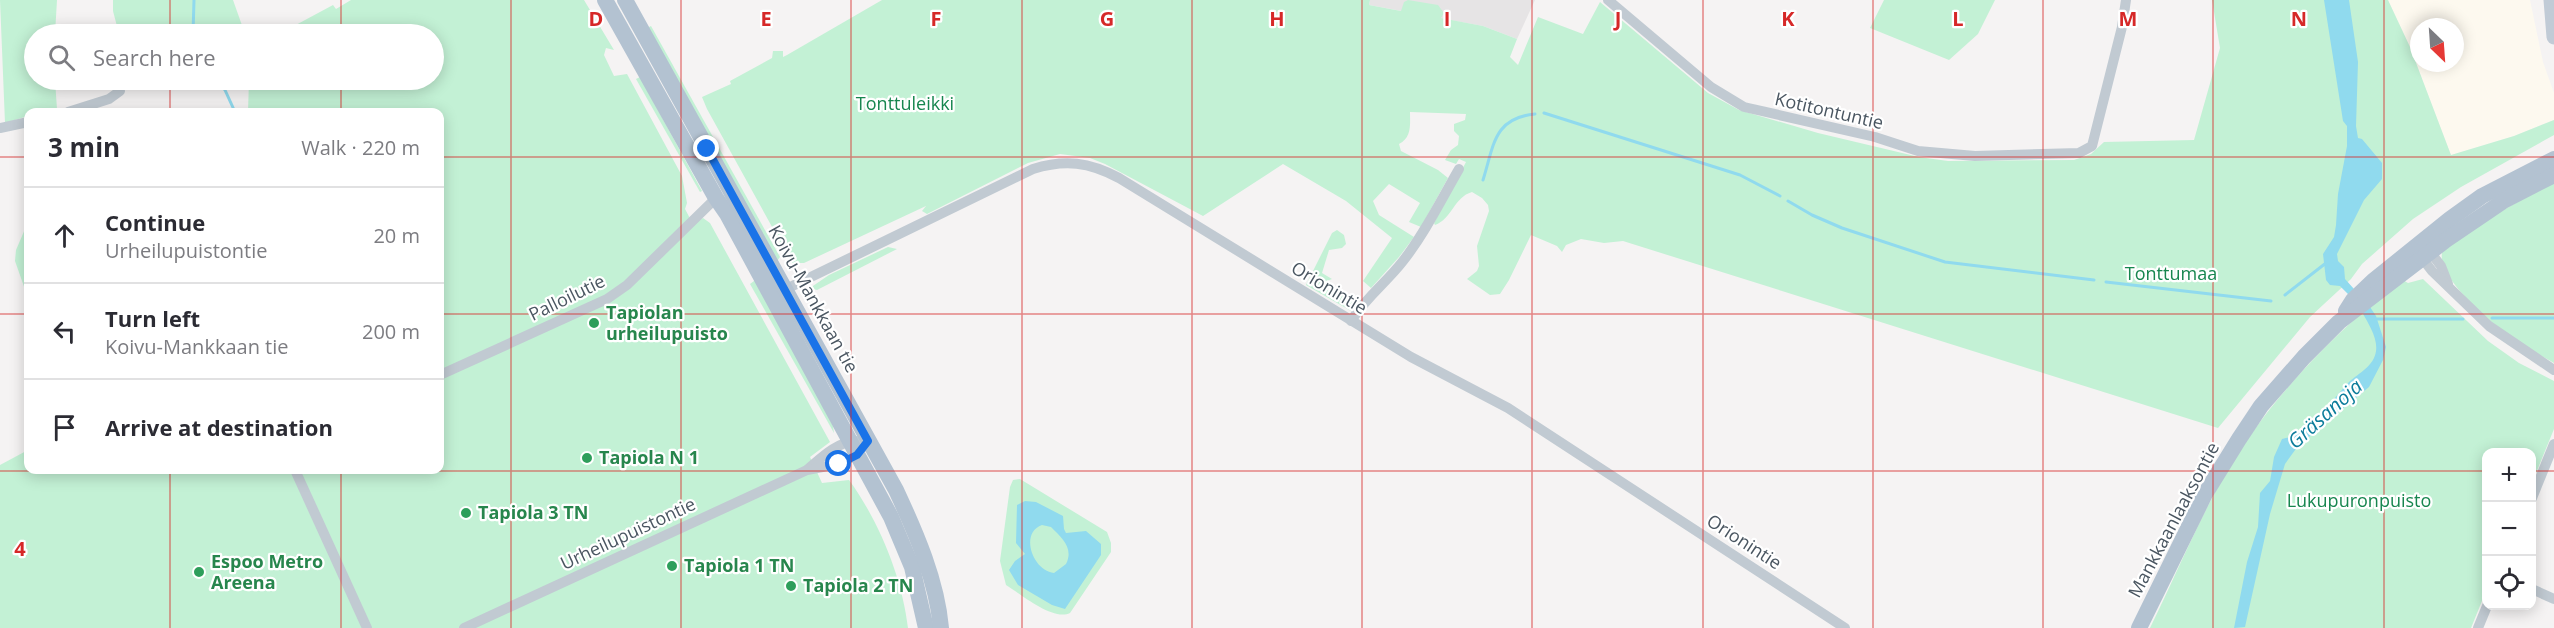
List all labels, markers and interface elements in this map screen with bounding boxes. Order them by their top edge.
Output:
text: D [589,5,603,32]
text: E [760,5,772,32]
text: F [931,5,941,32]
text: G [1100,5,1114,32]
text: H [1269,5,1285,32]
text: I [1444,5,1450,32]
text: J [1613,5,1621,32]
text: K [1781,5,1795,32]
text: L [1952,5,1964,32]
text: M [2119,5,2137,32]
text: N [2291,5,2307,32]
north arrow [2410,18,2464,72]
search box [24,24,444,90]
icon: search [45,41,78,74]
text: Search here [93,42,216,72]
street label: Kotitontuntie [1773,86,1886,134]
park label: Tonttuleikki [856,91,954,115]
text: 3 min [48,129,120,165]
text: Walk · 220 m [301,134,420,161]
route end [693,135,719,161]
text: Continue [105,207,205,237]
icon: ahead [48,219,81,252]
street label: Koivu-Mankkaan tie [763,220,864,377]
text: 20 m [373,222,420,249]
text: Urheilupuistontie [105,237,268,264]
street label: Orionintie [1287,255,1372,319]
park label: Tonttumaa [2125,261,2217,285]
street label: Palloilutie [524,268,609,326]
place label: Tapiolan urheilupuisto [606,300,728,345]
text: Turn left [105,303,200,333]
icon: left [48,315,81,348]
marker: Tapiolan urheilupuisto [587,316,601,330]
text: 200 m [362,318,420,345]
text: Koivu-Mankkaan tie [105,333,289,360]
water label: Gräsanoja [2281,373,2368,454]
icon: arrive [48,411,81,444]
text: Arrive at destination [105,412,333,442]
street label: Mankkaanlaaksontie [2122,438,2224,601]
place label: Tapiola N 1 [599,445,699,469]
map controls [2482,448,2536,610]
button: + [2482,448,2536,502]
route start [825,450,851,476]
marker: Tapiola N 1 [580,451,594,465]
park label: Lukupuronpuisto [2287,488,2431,512]
street label: Urheilupuistontie [556,491,699,575]
place label: Tapiola 3 TN [478,500,588,524]
button: − [2482,502,2536,556]
marker: Tapiola 3 TN [459,506,473,520]
street label: Orionintie [1703,508,1786,574]
text: 4 [14,535,26,562]
place label: Espoo Metro Areena [211,549,323,594]
place label: Tapiola 1 TN [684,553,794,577]
button: locate [2482,556,2536,610]
marker: Tapiola 1 TN [665,559,679,573]
marker: Espoo Metro Areena [192,565,206,579]
place label: Tapiola 2 TN [803,573,913,597]
marker: Tapiola 2 TN [784,579,798,593]

